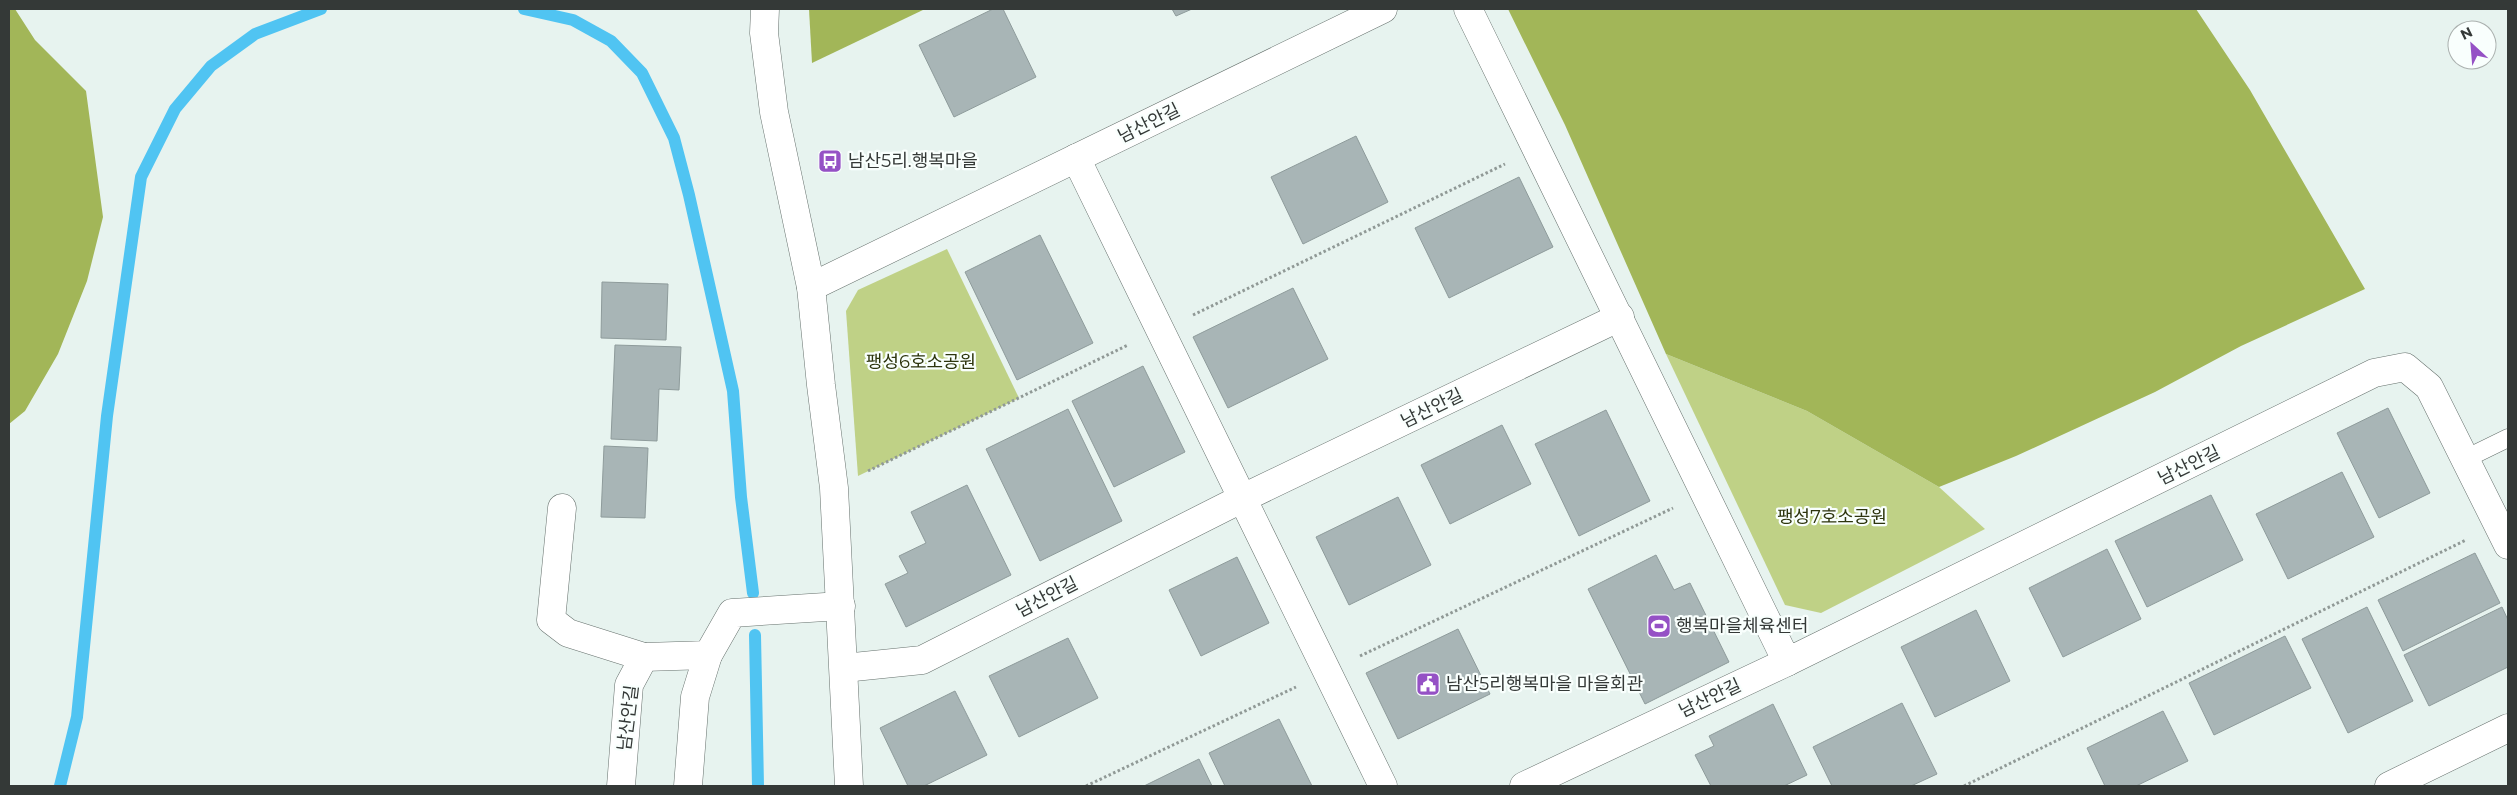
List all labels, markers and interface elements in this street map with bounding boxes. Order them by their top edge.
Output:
north arrow [2447,20,2497,70]
text: N [2457,23,2475,44]
street label: 남산안길 [1114,99,1184,147]
bus stop icon: 남산5리.행복마을 [817,148,843,174]
place label: 남산5리.행복마을 [848,150,978,172]
park label: 팽성6호소공원 [866,351,976,373]
street label: 남산안길 [1397,384,1467,432]
street label: 남산안길 [2154,441,2224,489]
park label: 팽성7호소공원 [1777,506,1887,528]
street label: 남산안길 [1012,572,1082,622]
sports icon: 행복마을체육센터 [1646,613,1672,639]
place label: 행복마을체육센터 [1676,615,1808,637]
public building icon: 남산5리행복마을 마을회관 [1415,671,1441,697]
place label: 남산5리행복마을 마을회관 [1446,673,1644,695]
street label: 남산안길 [1675,674,1745,722]
street label: 남산안길 [613,684,643,752]

